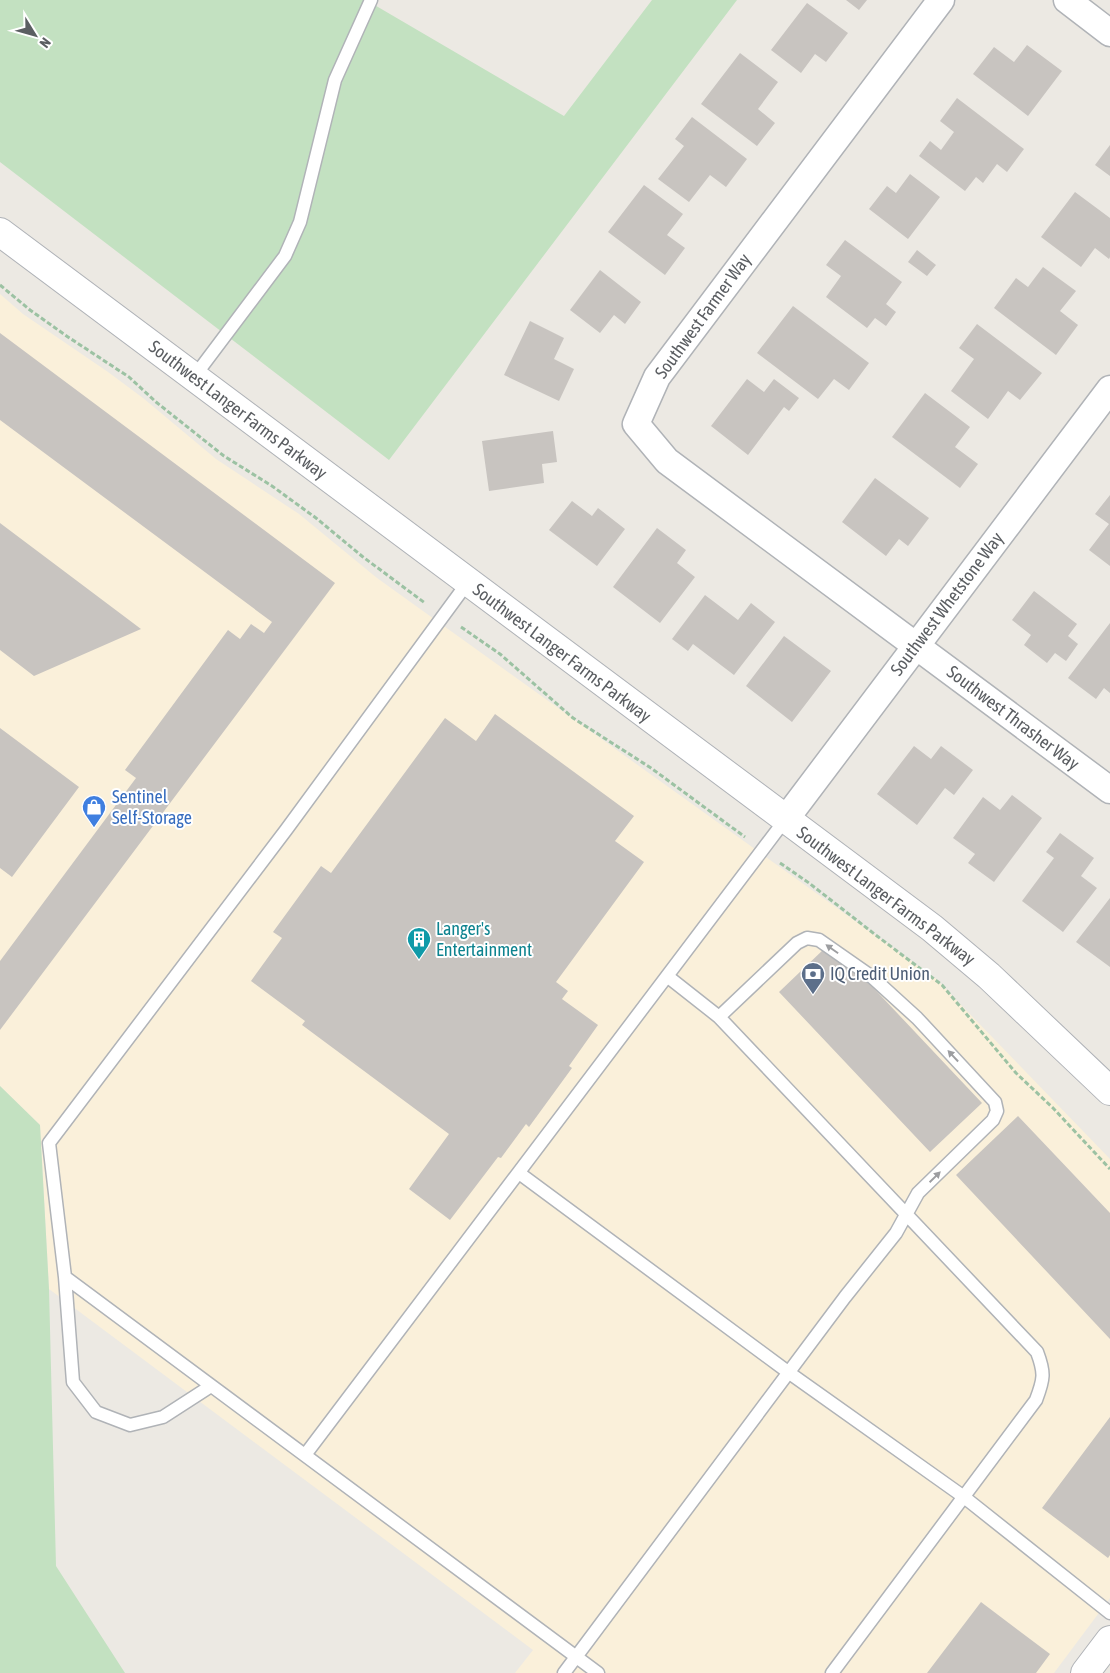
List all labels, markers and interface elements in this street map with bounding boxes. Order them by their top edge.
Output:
north arrow [10,10,60,60]
text: N [37,35,54,51]
street label: Southwest Farmer Way [650,249,755,382]
street label: Southwest Langer Farms Parkway [145,336,331,483]
street label: Southwest Whetstone Way [886,528,1007,679]
street label: Southwest Langer Farms Parkway [469,579,655,726]
street label: Southwest Thrasher Way [943,661,1084,774]
place label: Sentinel Self-Storage [112,786,192,828]
shop icon: Sentinel Self-Storage [81,794,107,828]
street label: Southwest Langer Farms Parkway [793,822,979,969]
place label: Langer's Entertainment [436,918,532,960]
building icon: Langer's Entertainment [406,926,432,960]
one-way arrow [825,944,839,954]
bank icon: IQ Credit Union [800,961,826,995]
place label: IQ Credit Union [830,963,930,984]
one-way arrow [947,1051,959,1063]
one-way arrow [929,1171,941,1183]

